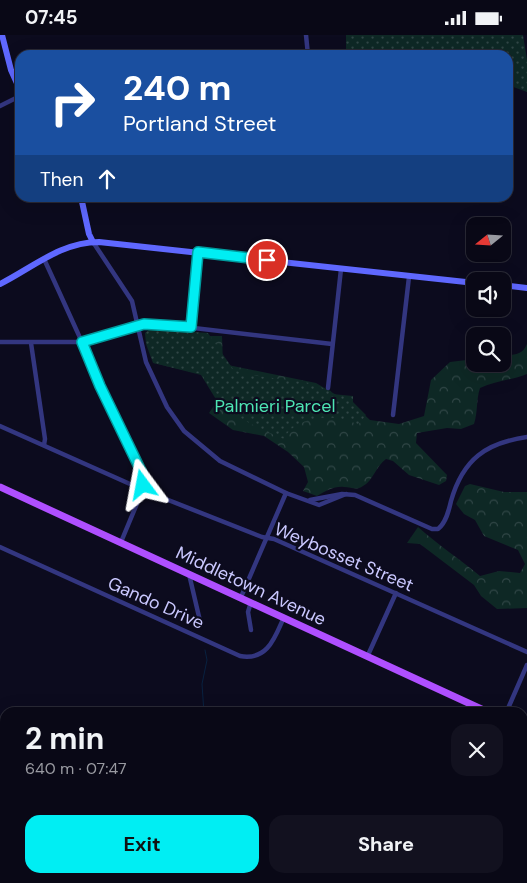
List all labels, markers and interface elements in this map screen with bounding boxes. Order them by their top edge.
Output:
text: 07:45 [25,5,77,30]
text: 240 m [123,65,232,111]
icon: right [40,70,105,135]
text: Portland Street [123,109,276,138]
icon: ahead [93,165,121,193]
text: Then [40,167,83,192]
north arrow [466,217,511,263]
map controls [466,217,511,372]
pin [246,239,288,281]
icon: arrive [253,246,281,274]
button: sound [466,272,511,317]
button: search [466,327,511,372]
park label: Palmieri Parcel [215,394,335,418]
position arrow [116,458,168,510]
street label: Weybosset Street [271,517,417,597]
street label: Middletown Avenue [172,541,330,631]
street label: Gando Drive [104,571,208,635]
text: 2 min [25,719,104,758]
button: close [451,724,503,776]
text: 640 m · 07:47 [25,758,127,779]
button: Exit [25,815,259,873]
button: Share [269,815,503,873]

